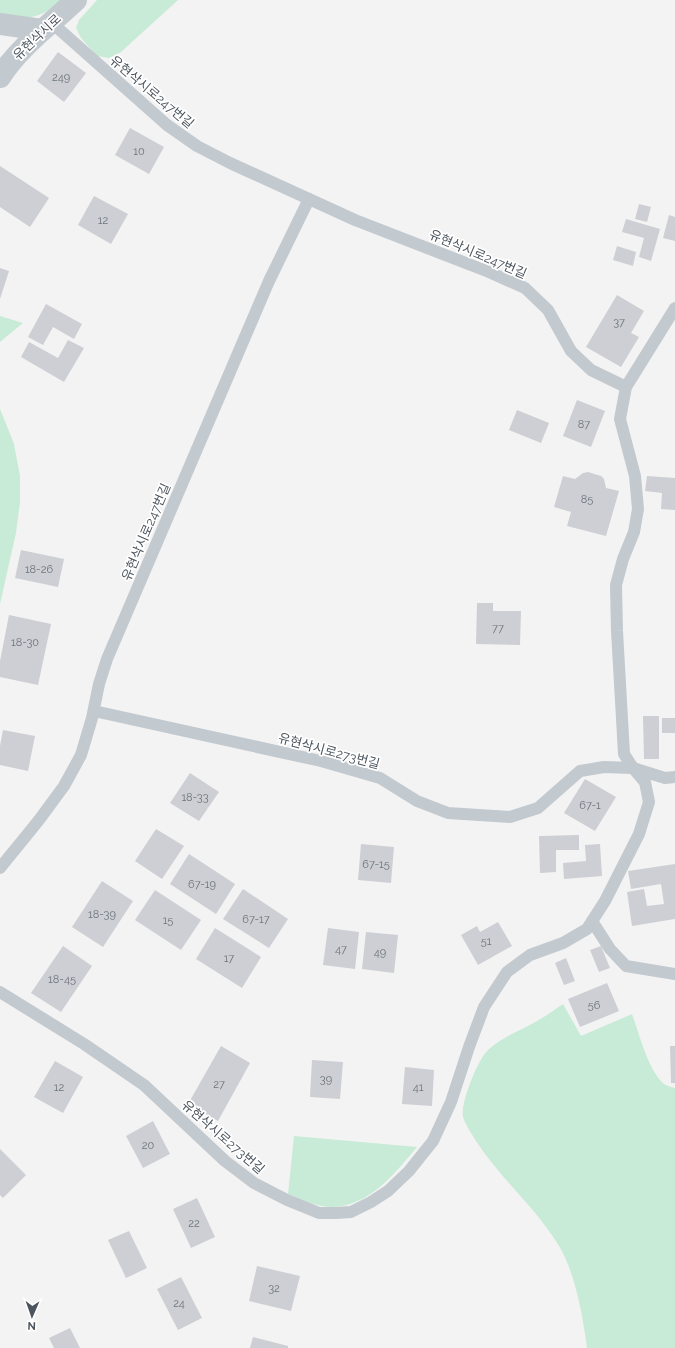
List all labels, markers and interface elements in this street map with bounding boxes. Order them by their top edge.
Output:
street label: 유현삭시로 [10,11,64,63]
street label: 유현삭시로247번길 [107,53,197,131]
house number: 249 [52,71,70,84]
house number: 10 [133,145,145,158]
house number: 12 [98,214,108,227]
street label: 유현삭시로247번길 [427,227,529,281]
house number: 37 [613,316,625,329]
house number: 87 [578,418,590,431]
street label: 유현삭시로247번길 [119,481,173,583]
house number: 85 [581,493,593,506]
house number: 18-26 [25,563,53,576]
house number: 77 [492,622,504,635]
house number: 18-30 [11,636,39,649]
street label: 유현삭시로273번길 [277,730,381,772]
house number: 18-33 [181,791,209,804]
house number: 67-1 [579,799,601,812]
house number: 67-15 [362,858,390,871]
house number: 67-19 [188,878,216,891]
house number: 18-39 [88,908,116,921]
house number: 67-17 [242,913,270,926]
house number: 15 [163,914,173,927]
house number: 51 [481,935,492,948]
house number: 47 [335,943,347,956]
house number: 49 [374,946,386,959]
house number: 17 [224,952,234,965]
house number: 18-45 [48,973,76,986]
house number: 56 [588,999,601,1012]
house number: 39 [320,1073,332,1086]
house number: 27 [213,1078,225,1091]
house number: 12 [54,1081,64,1094]
house number: 41 [413,1081,424,1094]
street label: 유현삭시로273번길 [179,1097,267,1177]
house number: 20 [142,1139,154,1152]
house number: 22 [188,1217,200,1230]
house number: 32 [268,1282,280,1295]
north arrow [12,1296,52,1336]
house number: 24 [173,1297,185,1310]
text: N [27,1319,36,1332]

